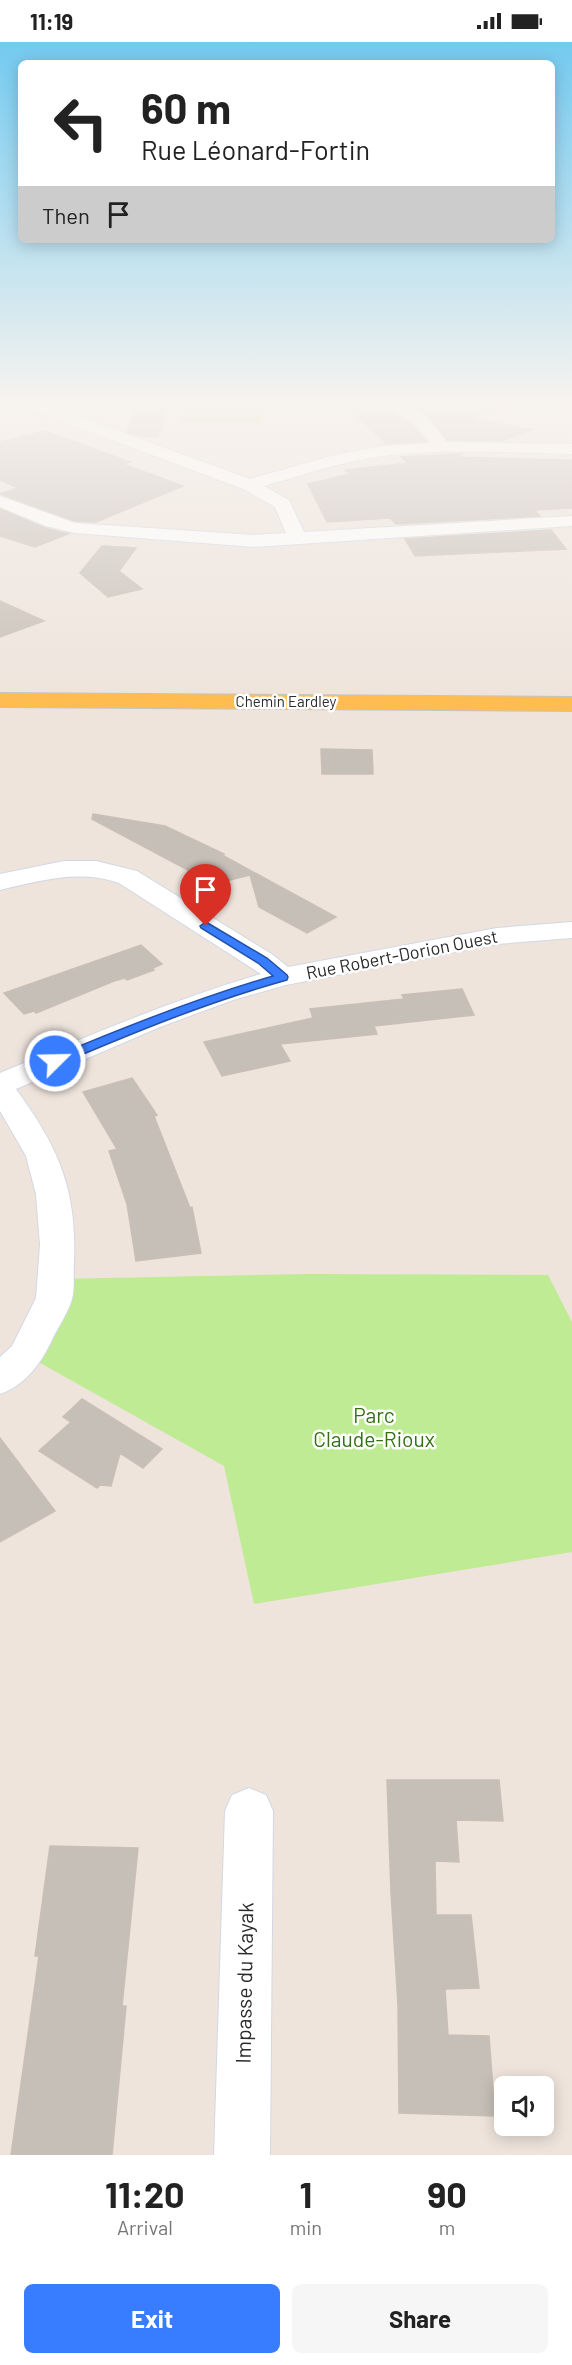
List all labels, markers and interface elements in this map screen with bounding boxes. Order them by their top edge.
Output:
text: 11:19 [30,8,73,34]
text: 60 m [141,82,231,132]
icon: left [42,84,120,162]
text: Rue Léonard-Fortin [141,133,370,165]
icon: arrive [102,198,135,231]
text: Then [42,202,90,228]
street label: Chemin Eardley [236,692,337,710]
pin [180,864,231,926]
icon: arrive [189,873,222,906]
street label: Rue Robert-Dorion Ouest [304,925,500,983]
position arrow [23,1029,87,1093]
park label: Parc Claude-Rioux [313,1402,435,1451]
street label: Impasse du Kayak [230,1902,257,2064]
map controls [494,2076,554,2136]
button: sound [494,2076,554,2136]
text: 11:20 [105,2172,185,2215]
text: 1 [300,2172,312,2215]
text: 90 [427,2172,467,2215]
text: Arrival [117,2215,173,2239]
text: min [290,2215,322,2239]
text: m [439,2215,455,2239]
button: Exit [24,2284,280,2353]
button: Share [292,2284,548,2353]

